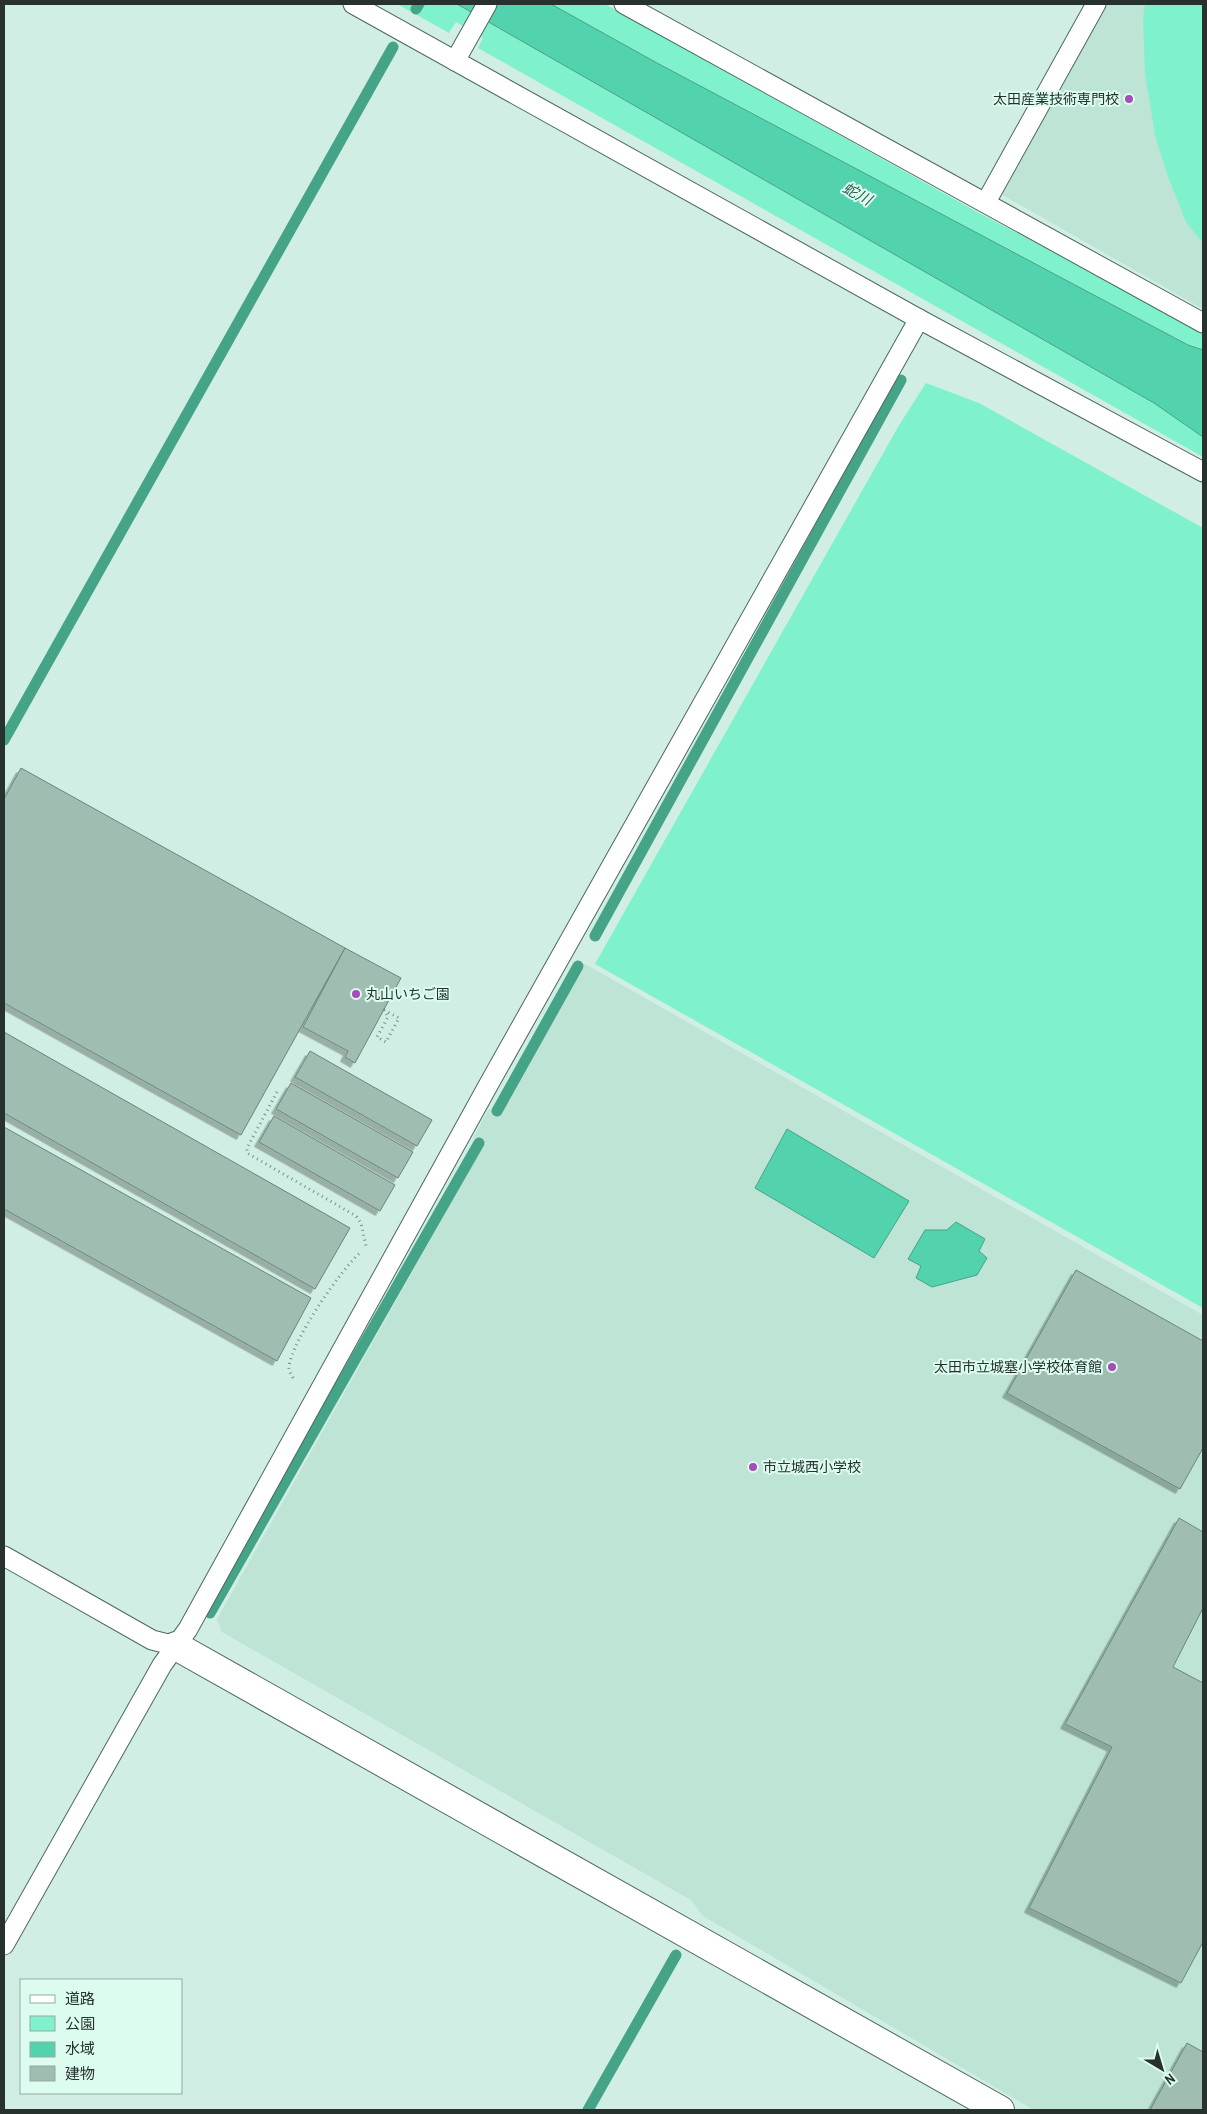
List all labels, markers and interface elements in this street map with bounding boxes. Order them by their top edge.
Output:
place label: 太田産業技術専門校 [993,90,1119,108]
marker: 太田産業技術専門校 [1123,93,1135,105]
water label: 蛇川 [839,177,877,211]
place label: 丸山いちご園 [366,985,450,1003]
marker: 丸山いちご園 [350,988,362,1000]
place label: 太田市立城塞小学校体育館 [934,1358,1102,1376]
marker: 太田市立城塞小学校体育館 [1106,1361,1118,1373]
place label: 市立城西小学校 [763,1458,861,1476]
marker: 市立城西小学校 [747,1461,759,1473]
legend [20,1979,182,2094]
text: 道路 [65,1988,95,2009]
text: 公園 [65,2013,95,2034]
text: 水域 [65,2038,95,2059]
north arrow [1137,2044,1187,2094]
text: 建物 [65,2063,95,2084]
text: N [1161,2070,1179,2089]

